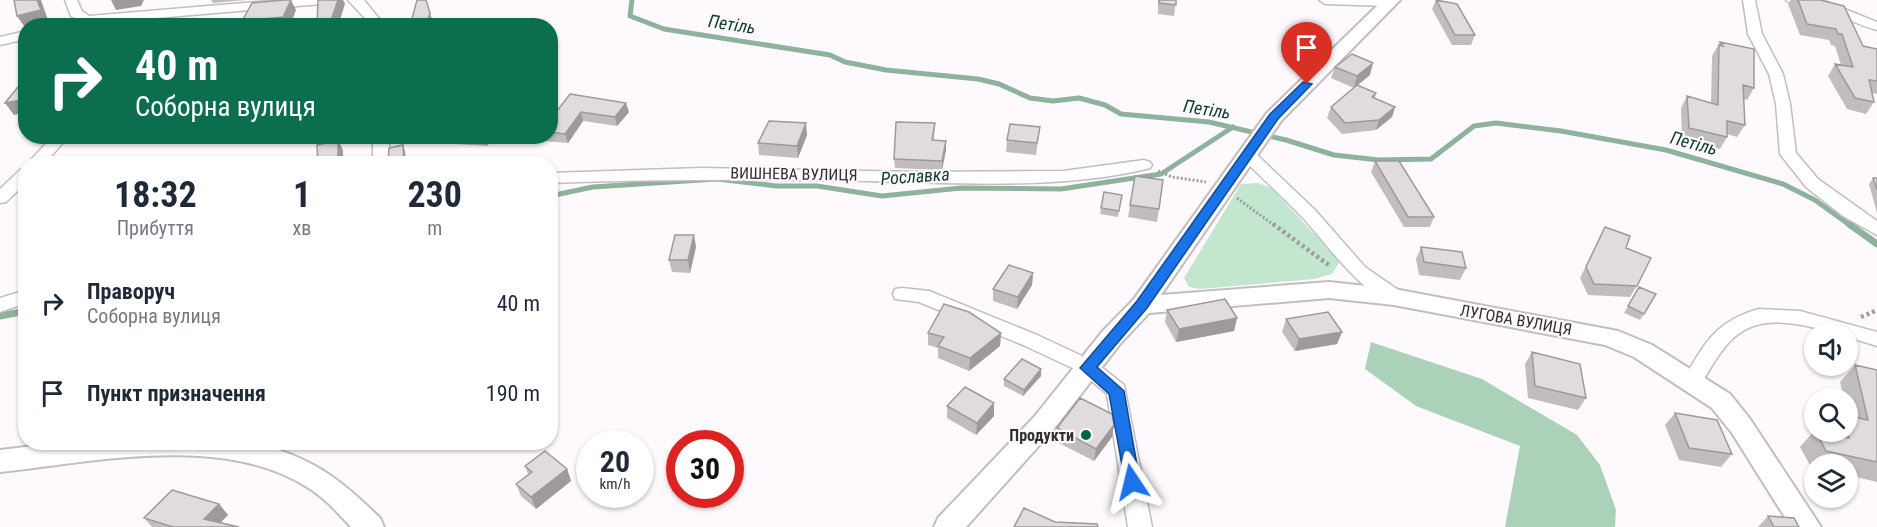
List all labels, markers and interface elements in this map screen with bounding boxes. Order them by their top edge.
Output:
water label: Петіль [707,10,757,38]
pin [1281,22,1332,84]
icon: arrive [1290,31,1323,64]
text: 40 m [135,41,218,90]
icon: right [36,42,114,120]
text: Соборна вулиця [135,91,316,123]
water label: Петіль [1182,95,1232,123]
water label: Петіль [1668,127,1720,159]
street label: ВИШНЕВА ВУЛИЦЯ [730,163,858,185]
water label: Рославка [880,163,950,189]
text: 18:32 [114,174,197,216]
text: 1 [293,174,311,216]
text: 230 [407,174,462,216]
text: Прибуття [117,216,194,240]
text: хв [293,216,311,240]
text: m [427,216,442,240]
text: Праворуч [87,279,175,304]
icon: right [36,287,69,320]
text: 40 m [497,291,540,316]
street label: ЛУГОВА ВУЛИЦЯ [1459,301,1573,339]
text: Соборна вулиця [87,304,221,328]
map controls [1804,322,1858,508]
button: sound [1804,322,1858,376]
icon: arrive [36,377,69,410]
text: Пункт призначення [87,381,266,406]
text: 190 m [486,381,540,406]
button: search [1804,388,1858,442]
place label: Продукти [1009,426,1074,445]
marker: Продукти [1079,428,1093,442]
speed limit sign: 30 [666,430,744,508]
text: 20 [600,444,630,479]
position arrow [1100,450,1164,514]
button: layers [1804,454,1858,508]
text: km/h [600,475,630,493]

